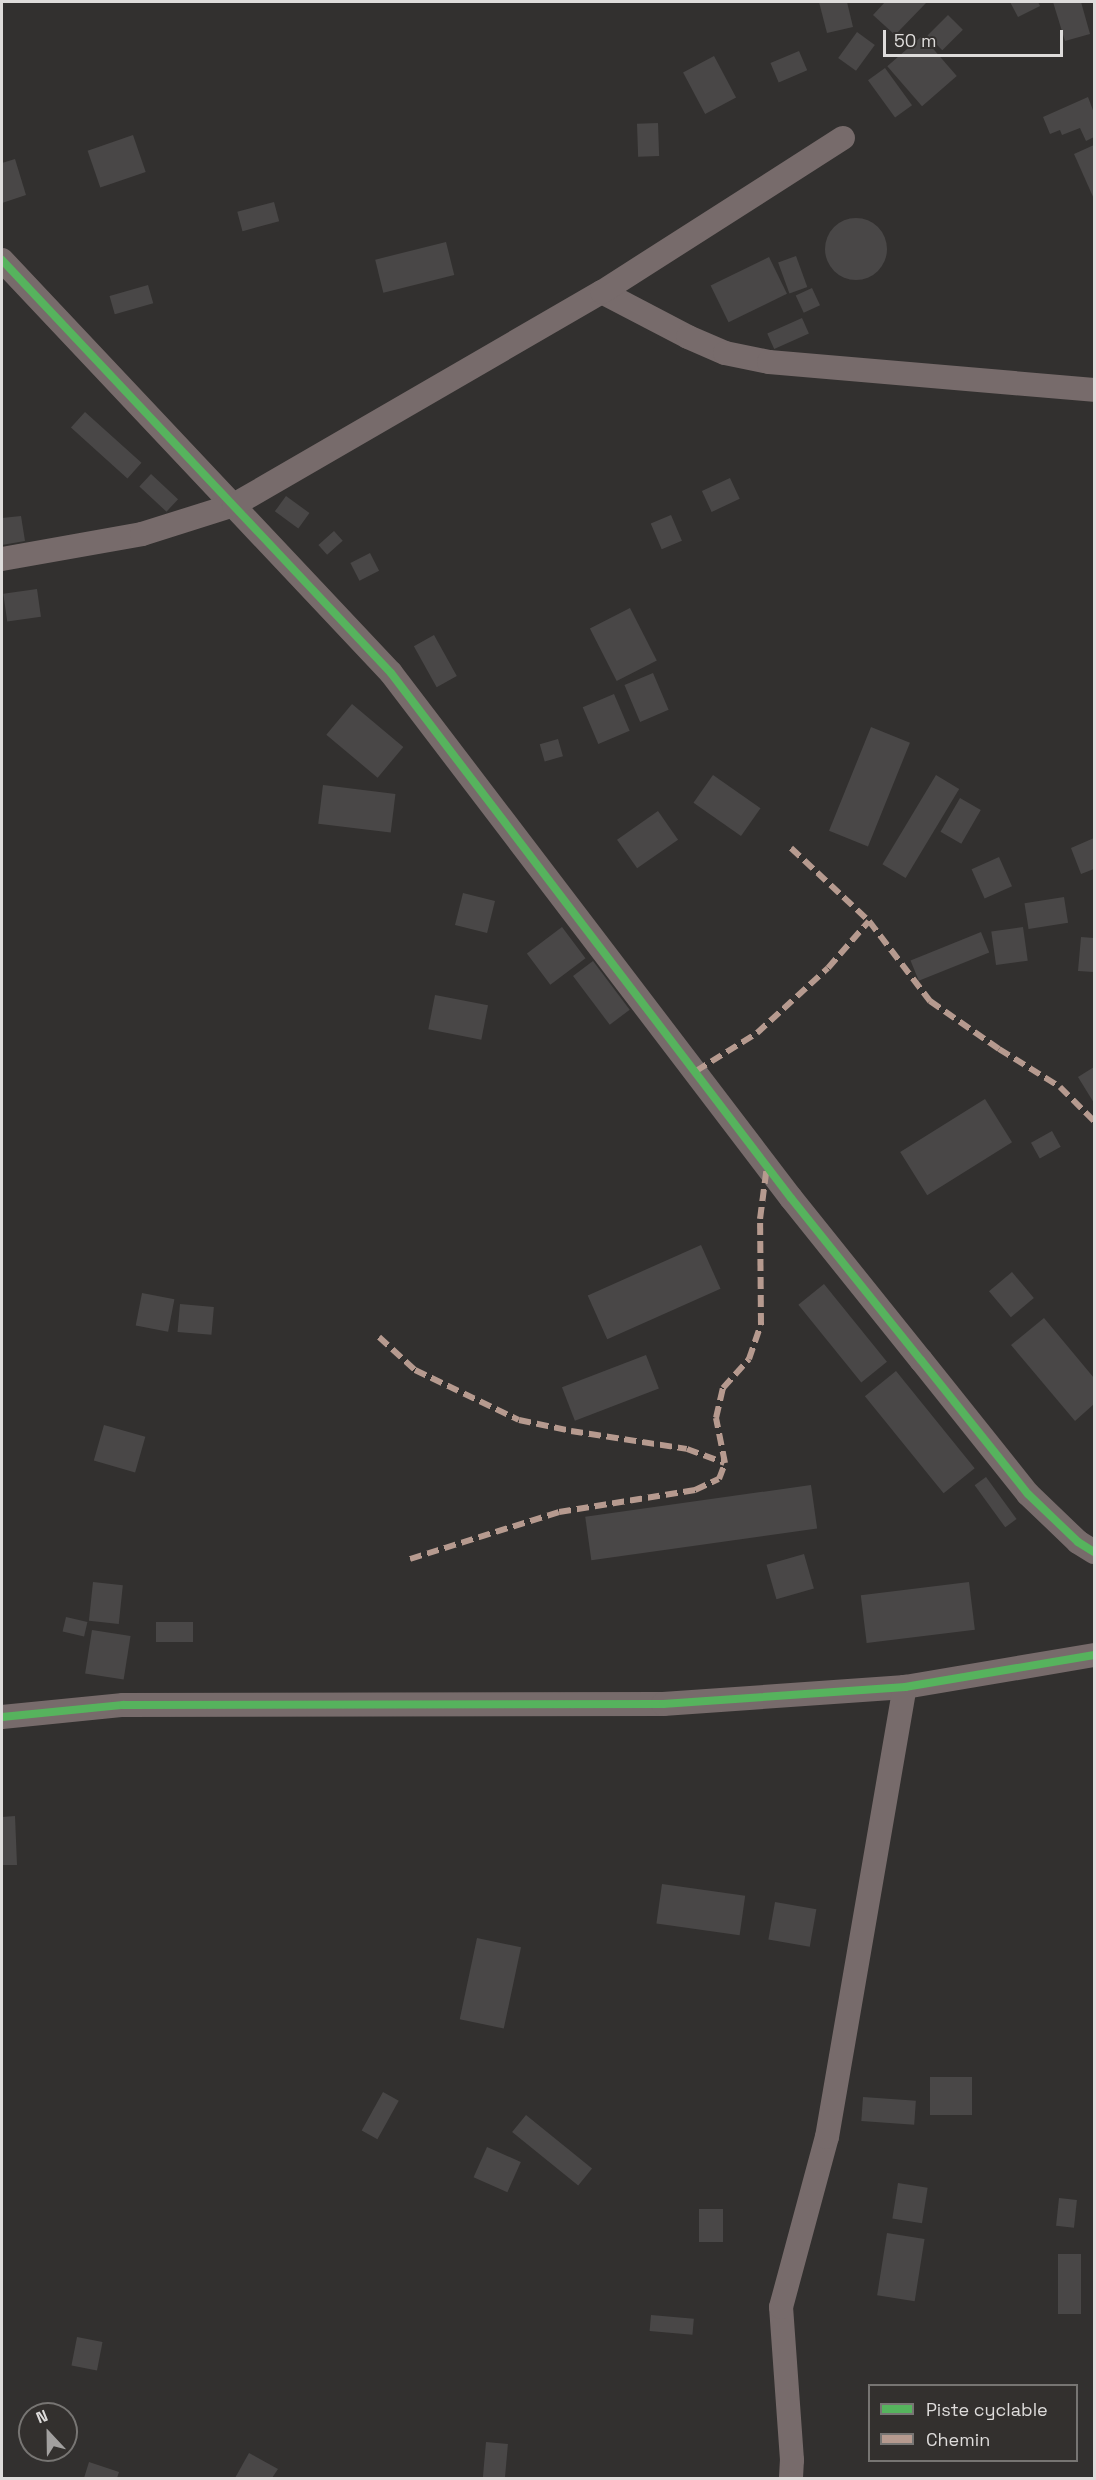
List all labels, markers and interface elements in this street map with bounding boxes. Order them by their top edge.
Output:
scale bar [886,18,1066,56]
text: 50 m [894,29,936,52]
legend [868,2384,1078,2462]
text: Piste cyclable [926,2398,1048,2421]
north arrow [18,2402,78,2462]
text: N [33,2405,51,2428]
text: Chemin [926,2428,990,2451]

